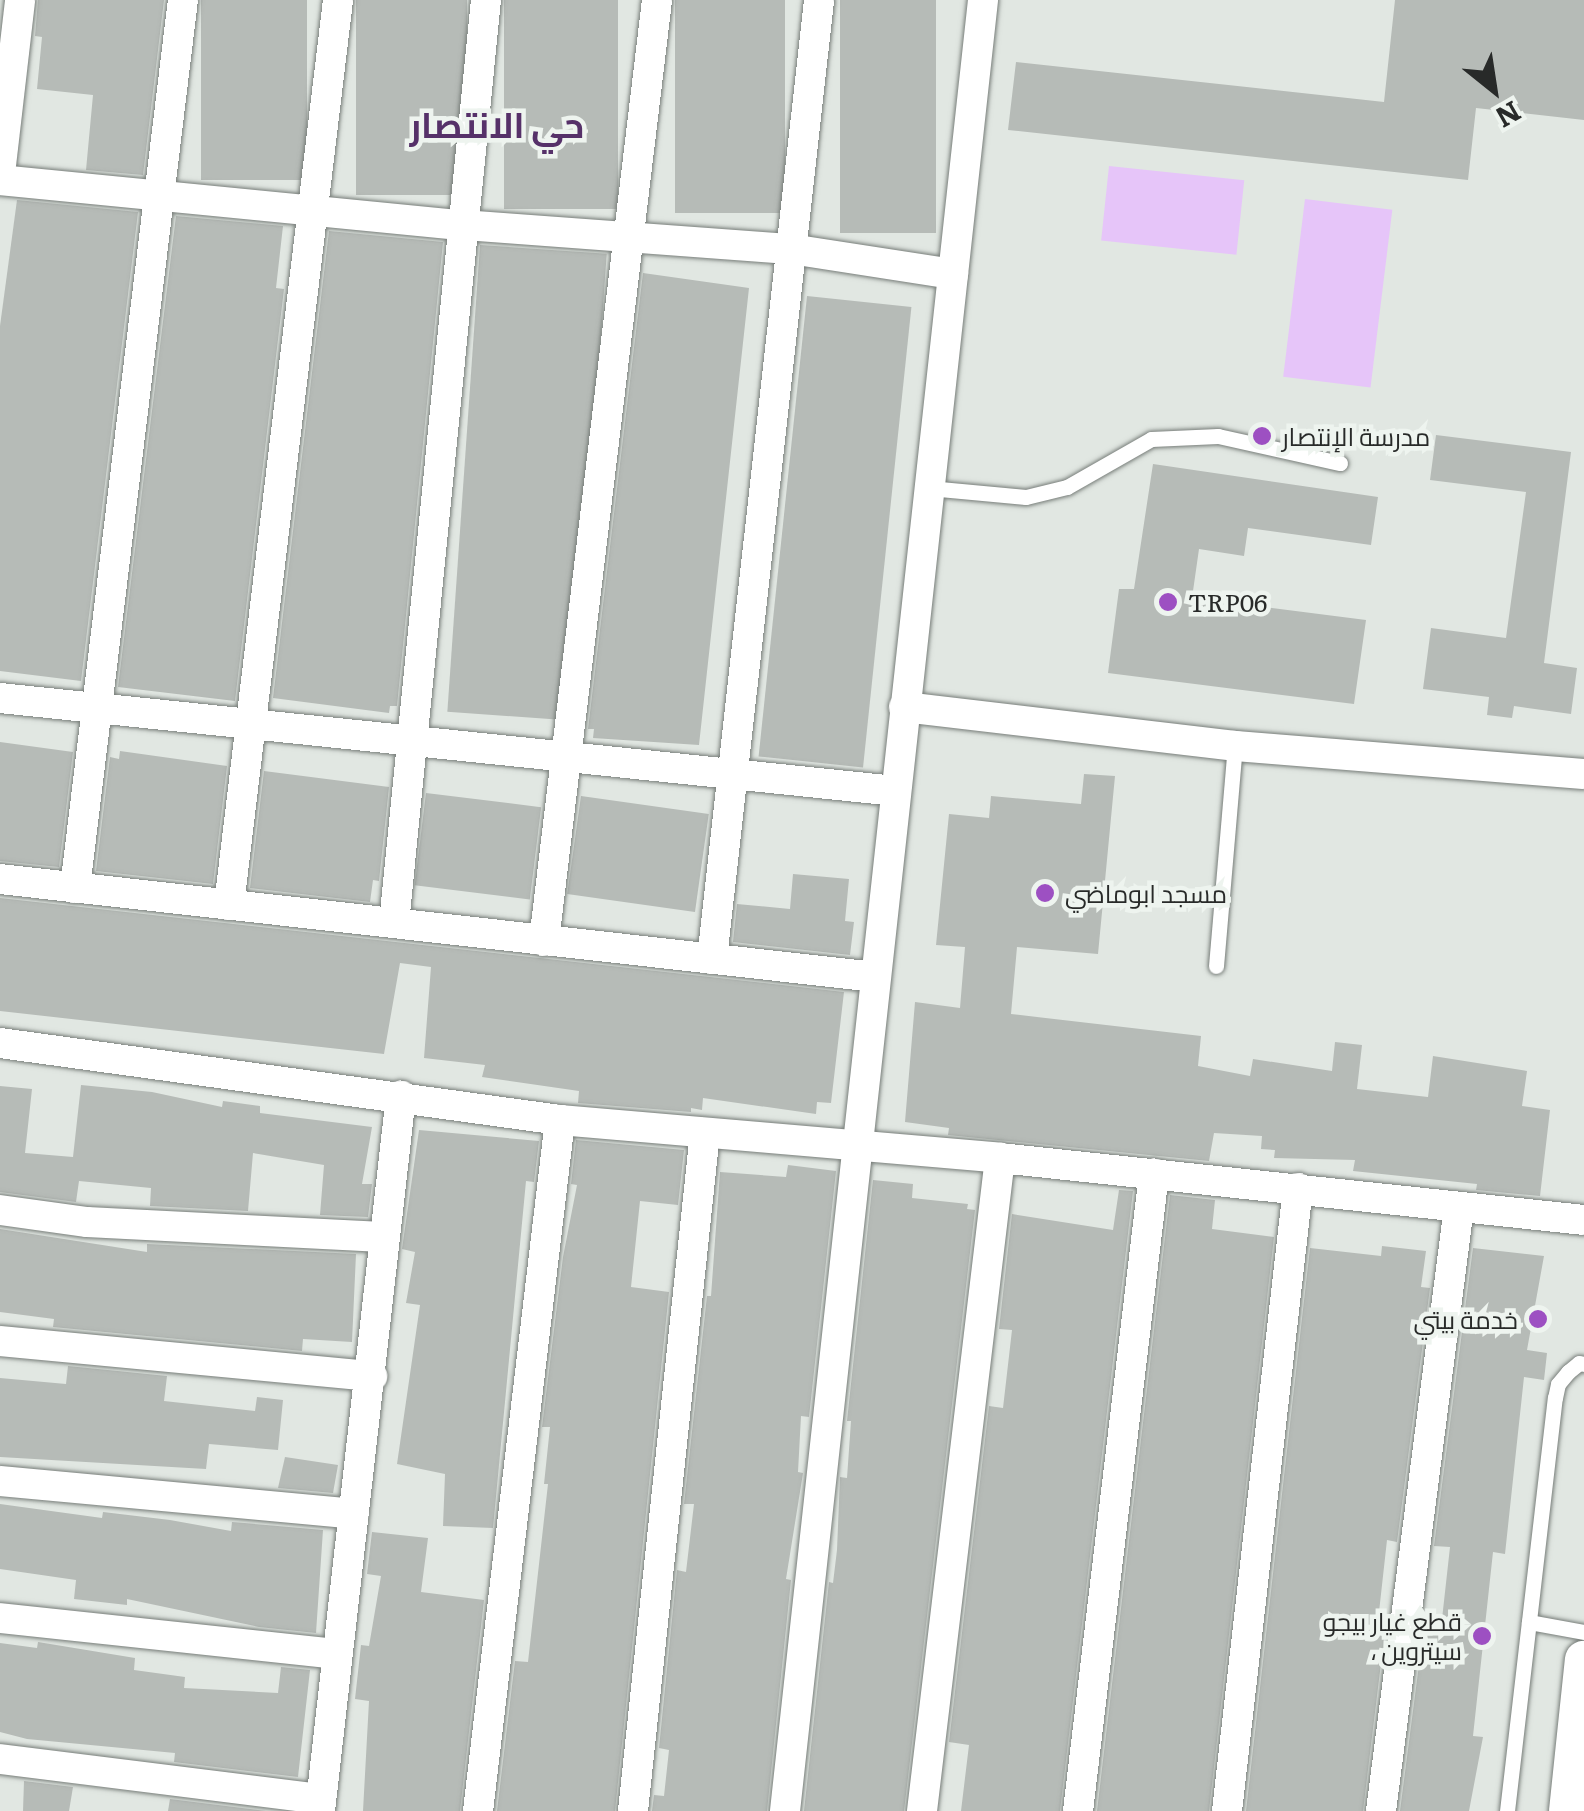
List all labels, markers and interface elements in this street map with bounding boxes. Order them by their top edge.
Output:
north arrow [1444,40,1544,140]
text: N [1488,92,1530,140]
district label: حي الانتصار [410,102,584,144]
place label: مدرسة الإنتصار [1282,421,1430,451]
marker: مدرسة الإنتصار [1251,425,1273,447]
place label: TRP06 [1188,587,1267,617]
marker: TRP06 [1157,591,1179,613]
place label: مسجد ابوماضي [1065,878,1227,908]
marker: مسجد ابوماضي [1034,882,1056,904]
place label: خدمة بيتي [1413,1304,1518,1334]
marker: خدمة بيتي [1527,1308,1549,1330]
place label: قطع غيار بيجو ، سيتروين [1323,1607,1462,1666]
marker: قطع غيار بيجو ، سيتروين [1471,1625,1493,1647]

